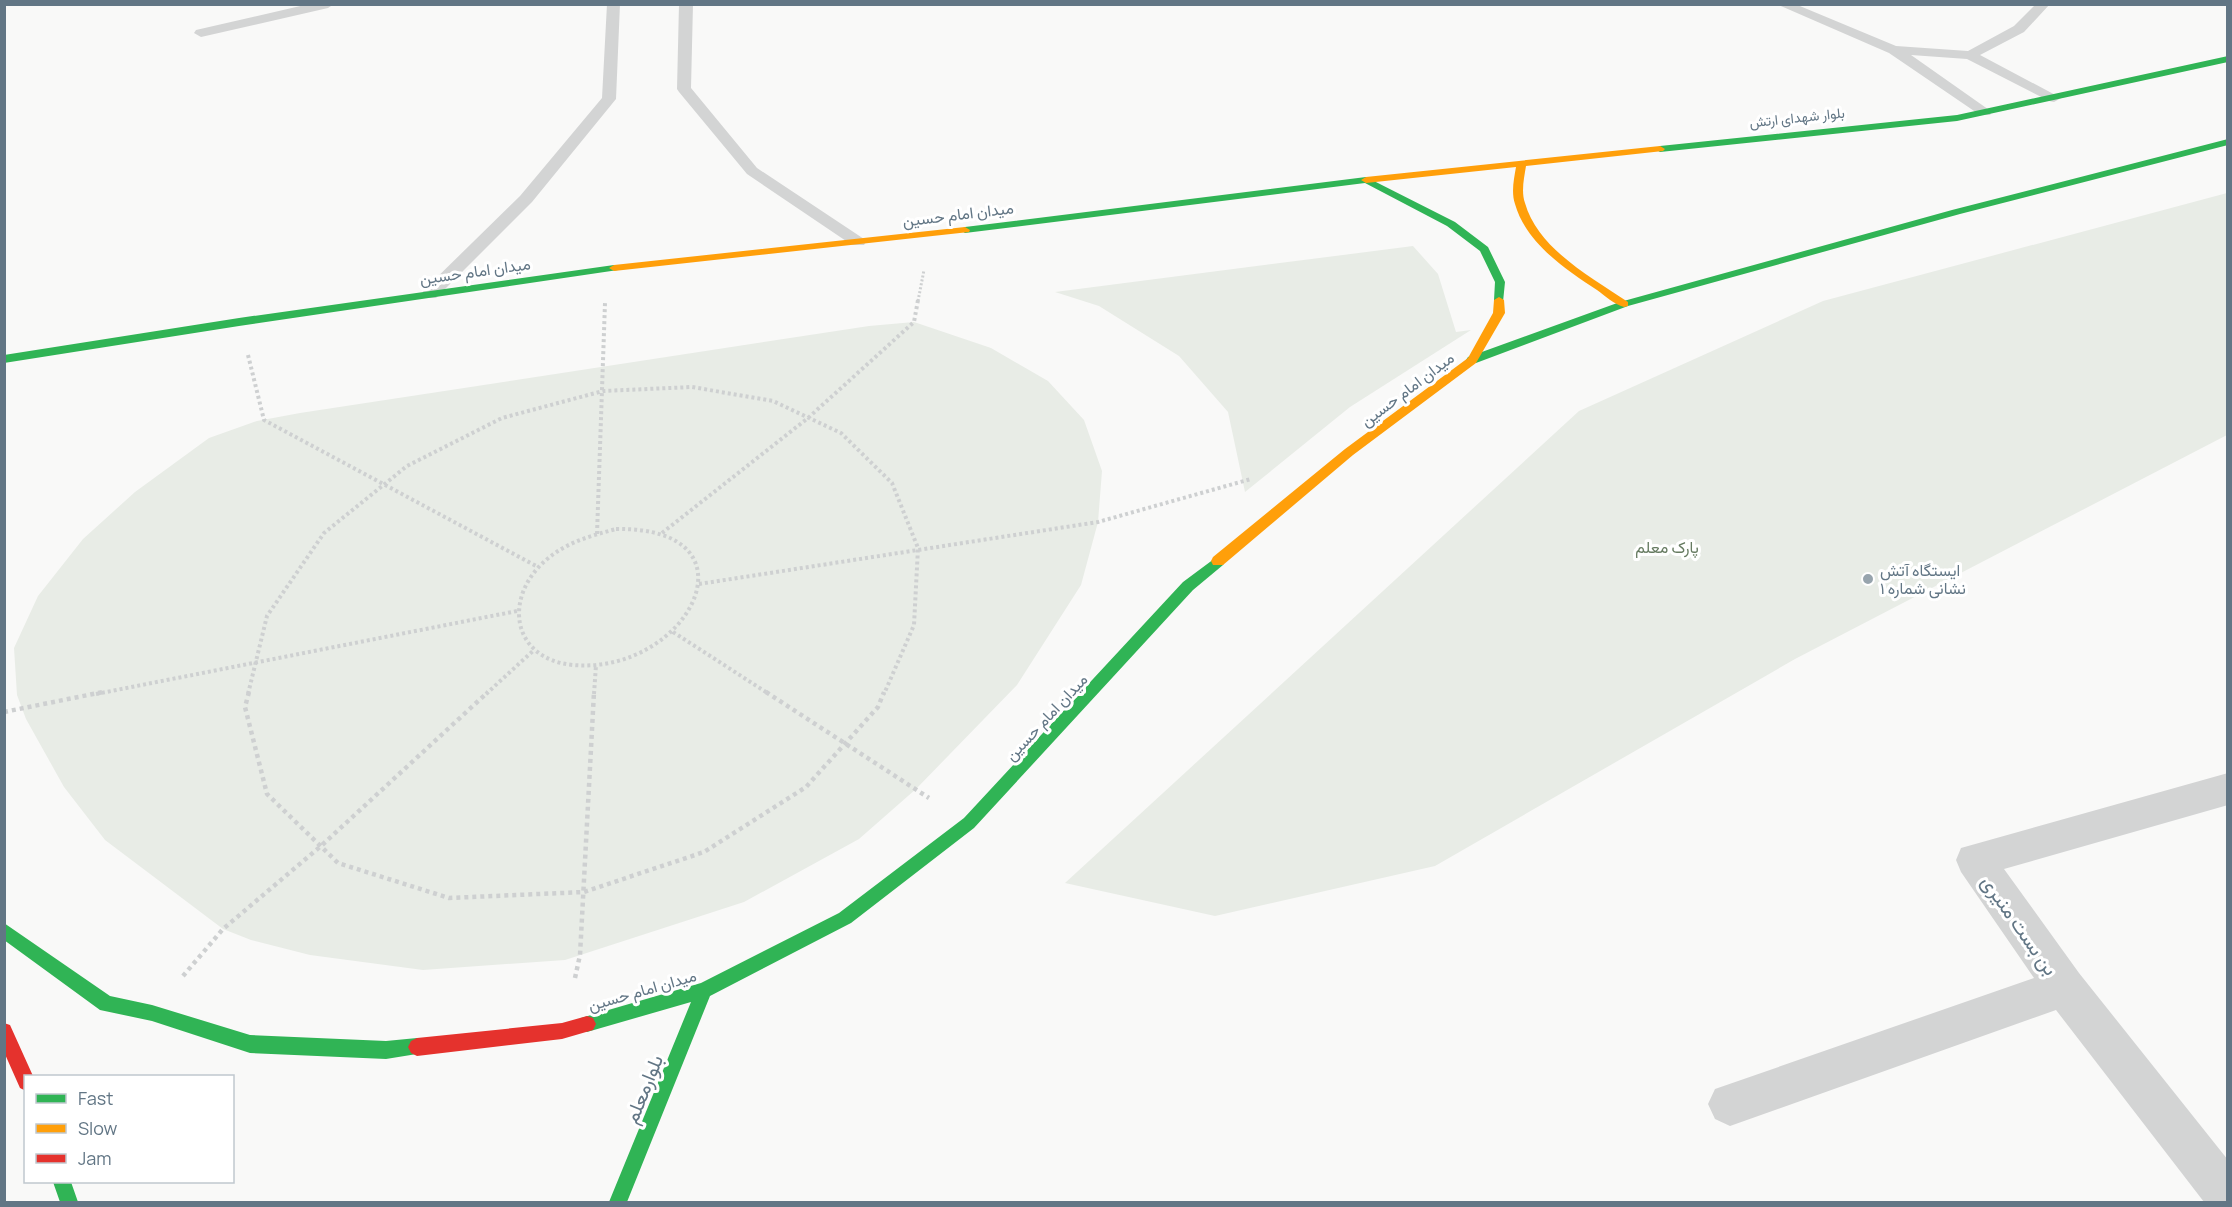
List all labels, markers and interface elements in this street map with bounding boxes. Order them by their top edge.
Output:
street label: بلوار شهدای ارتش [1748,103,1846,131]
street label: میدان امام حسین [901,196,1015,232]
street label: میدان امام حسین [418,252,532,290]
street label: میدان امام حسین [1356,347,1458,431]
park label: پارک معلم [1635,536,1699,559]
place label: ایستگاه آتش نشانی شماره ۱ [1880,559,1966,599]
marker: ایستگاه آتش نشانی شماره ۱ [1861,572,1875,586]
street label: میدان امام حسین [1000,669,1092,765]
street label: بن بست منیری [1975,869,2065,981]
street label: میدان امام حسین [585,964,699,1016]
street label: بلوارمعلم [617,1050,669,1128]
legend [24,1075,234,1183]
text: Fast [78,1086,113,1110]
text: Slow [78,1116,118,1140]
text: Jam [78,1146,112,1170]

